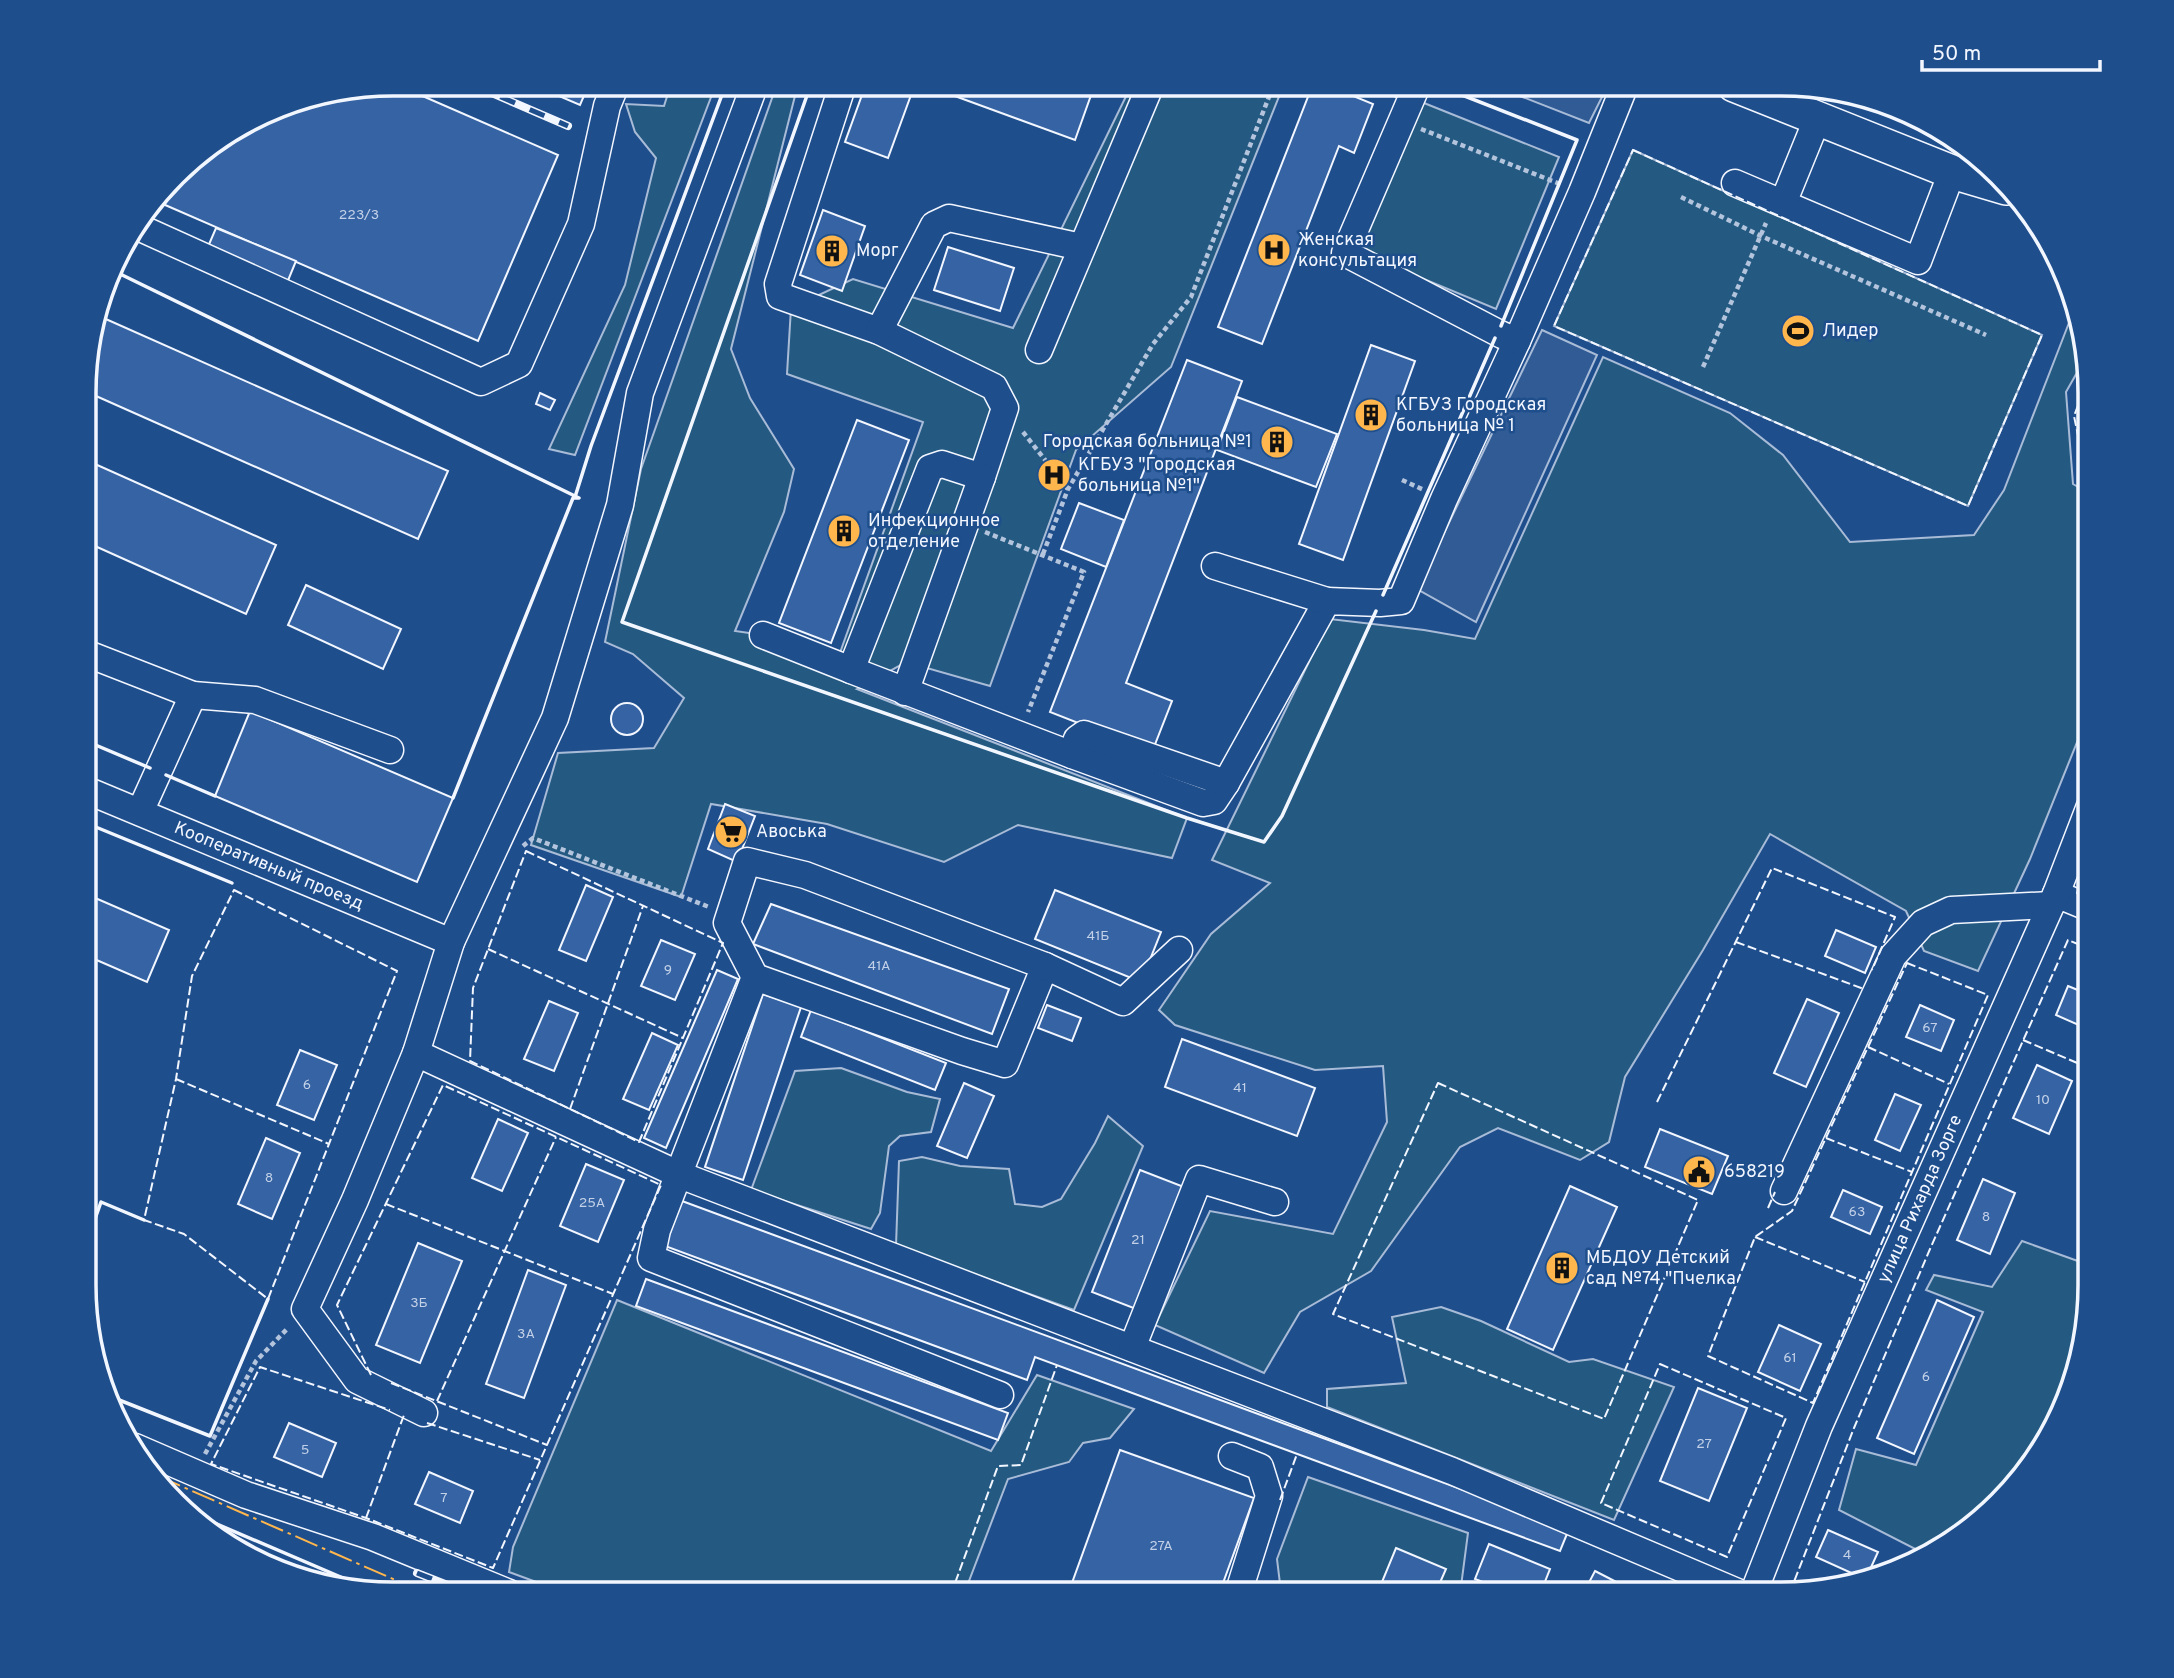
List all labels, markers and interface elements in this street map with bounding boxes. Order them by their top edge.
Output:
scale bar [1922,28,2100,72]
text: 50 m [1932,41,1981,68]
house number: 223/3 [339,207,379,224]
place label: Женская консультация [1298,229,1417,273]
hospital icon: Женская консультация [1255,231,1293,269]
building icon: Морг [813,232,851,270]
place label: Морг [856,240,899,263]
sports icon: Лидер [1779,312,1817,350]
place label: Лидер [1822,320,1879,343]
place label: КГБУЗ Городская больница № 1 [1396,394,1546,438]
building icon: КГБУЗ Городская больница № 1 [1352,396,1390,434]
building icon: Городская больница №1 [1258,423,1296,461]
place label: Городская больница №1 [1043,431,1252,454]
place label: КГБУЗ "Городская больница №1" [1078,454,1236,498]
hospital icon: КГБУЗ "Городская больница №1" [1035,456,1073,494]
place label: Инфекционное отделение [868,510,1000,554]
building icon: Инфекционное отделение [825,512,863,550]
supermarket icon: Авоська [712,813,750,851]
street label: Кооперативный проезд [171,816,367,916]
place label: Авоська [756,821,827,844]
house number: 41Б [1086,928,1110,945]
house number: 41А [867,958,891,975]
house number: 9 [664,962,672,979]
house number: 67 [1922,1020,1938,1037]
house number: 6 [303,1077,311,1094]
house number: 41 [1233,1080,1247,1097]
house number: 10 [2036,1092,2050,1109]
street label: улица Рихарда Зорге [1873,1111,1968,1287]
public building icon: 658219 [1680,1153,1718,1191]
place label: 658219 [1724,1161,1785,1184]
house number: 8 [265,1170,273,1187]
house number: 25А [579,1195,605,1212]
house number: 63 [1849,1204,1865,1221]
house number: 8 [1982,1209,1990,1226]
house number: 21 [1131,1232,1145,1249]
place label: МБДОУ Детский сад №74 "Пчелка [1586,1247,1736,1291]
building icon: МБДОУ Детский сад №74 "Пчелка [1543,1249,1581,1287]
house number: 3Б [410,1295,428,1312]
house number: 3А [517,1326,535,1343]
house number: 61 [1783,1350,1797,1367]
house number: 6 [1922,1369,1930,1386]
house number: 27 [1696,1436,1712,1453]
house number: 5 [301,1442,309,1459]
house number: 7 [440,1490,448,1507]
house number: 27А [1149,1538,1173,1555]
house number: 4 [1843,1547,1851,1564]

